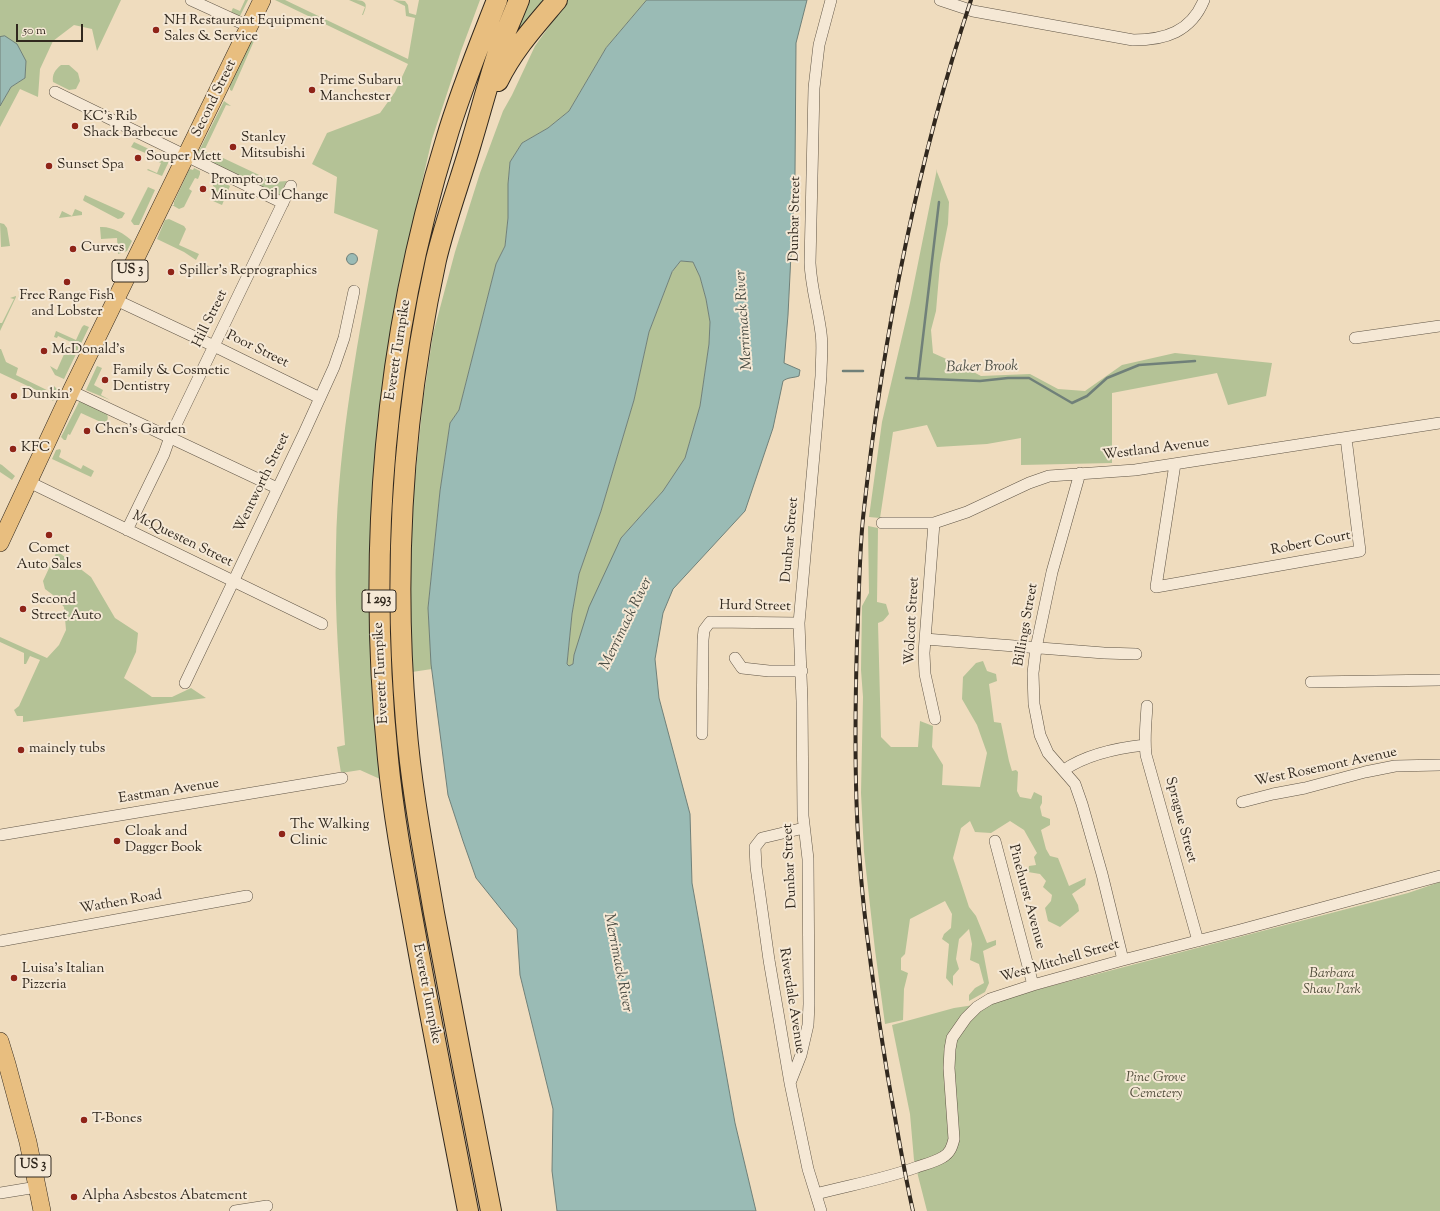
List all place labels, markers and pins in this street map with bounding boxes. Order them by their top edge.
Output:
place label: NH Restaurant Equipment Sales & Service [164,14,324,46]
marker: NH Restaurant Equipment Sales & Service [151,25,161,35]
place label: Prime Subaru Manchester [320,74,401,106]
marker: Prime Subaru Manchester [307,85,317,95]
place label: KC's Rib Shack Barbecue [83,110,178,142]
marker: KC's Rib Shack Barbecue [70,121,80,131]
place label: Stanley Mitsubishi [241,131,305,164]
marker: Stanley Mitsubishi [228,142,238,152]
place label: Souper Mett [146,150,221,166]
marker: Souper Mett [133,153,143,163]
place label: Sunset Spa [57,158,124,174]
marker: Sunset Spa [44,161,54,171]
place label: Prompto 10 Minute Oil Change [211,173,329,206]
marker: Prompto 10 Minute Oil Change [198,184,208,194]
place label: Curves [81,241,124,257]
marker: Curves [68,244,78,254]
place label: Spiller's Reprographics [179,264,317,280]
marker: Spiller's Reprographics [166,267,176,277]
marker: Free Range Fish and Lobster [62,277,72,287]
place label: Free Range Fish and Lobster [20,289,114,322]
place label: McDonald's [52,343,125,359]
marker: McDonald's [39,346,49,356]
place label: Family & Cosmetic Dentistry [113,364,229,396]
marker: Family & Cosmetic Dentistry [100,375,110,385]
place label: Dunkin' [22,388,73,404]
marker: Dunkin' [9,391,19,401]
place label: Chen's Garden [95,423,186,439]
marker: Chen's Garden [82,426,92,436]
place label: KFC [21,441,50,457]
marker: KFC [8,444,18,454]
marker: Comet Auto Sales [44,530,54,540]
place label: Comet Auto Sales [17,542,81,574]
place label: Second Street Auto [31,593,102,626]
marker: Second Street Auto [18,604,28,614]
place label: mainely tubs [29,742,105,758]
marker: mainely tubs [16,745,26,755]
place label: The Walking Clinic [290,818,369,850]
place label: Cloak and Dagger Book [125,825,202,858]
marker: The Walking Clinic [277,829,287,839]
marker: Cloak and Dagger Book [112,836,122,846]
place label: Luisa's Italian Pizzeria [22,962,104,994]
marker: Luisa's Italian Pizzeria [9,973,19,983]
place label: T-Bones [92,1112,142,1128]
marker: T-Bones [79,1115,89,1125]
place label: Alpha Asbestos Abatement [82,1189,247,1205]
marker: Alpha Asbestos Abatement [69,1192,79,1202]

